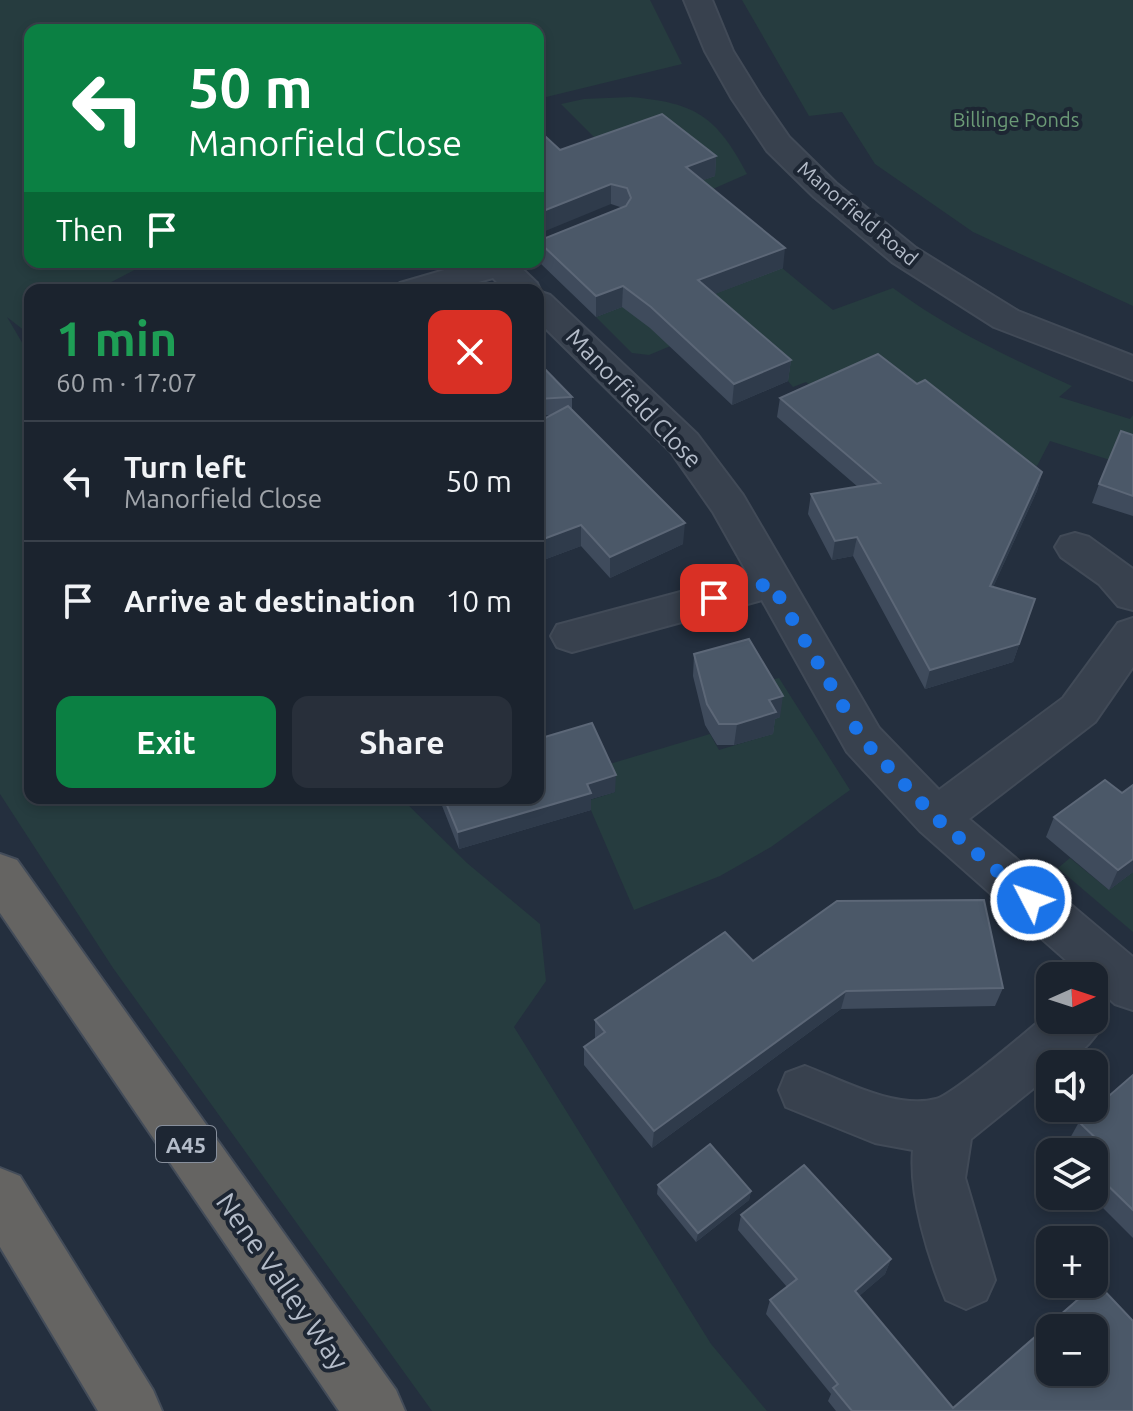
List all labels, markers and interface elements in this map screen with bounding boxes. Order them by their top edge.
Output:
icon: left [56,56,160,160]
text: 50 m [188,56,313,119]
park label: Billinge Ponds [953,108,1079,131]
text: Manorfield Close [188,122,462,163]
street label: Manorfield Road [793,156,923,270]
icon: arrive [140,208,184,252]
text: Then [56,213,124,247]
button: close [428,310,512,394]
text: 1 min [56,311,177,365]
street label: Manorfield Close [561,323,707,473]
text: 60 m · 17:07 [56,368,197,397]
text: Turn left [124,450,246,484]
icon: left [56,459,100,503]
text: 50 m [445,464,512,498]
text: Manorfield Close [124,484,322,513]
pin [680,564,748,632]
icon: arrive [692,576,736,620]
icon: arrive [56,579,100,623]
text: Arrive at destination [124,584,416,618]
text: 10 m [445,584,512,618]
button: Exit [56,696,276,788]
button: Share [292,696,512,788]
position arrow [989,858,1073,942]
north arrow [1036,962,1108,1034]
map controls [1036,962,1108,1386]
button: sound [1036,1050,1108,1122]
road number: A45 [156,1126,216,1162]
button: layers [1036,1138,1108,1210]
street label: Nene Valley Way [211,1187,355,1375]
button: + [1036,1226,1108,1298]
button: − [1036,1314,1108,1386]

